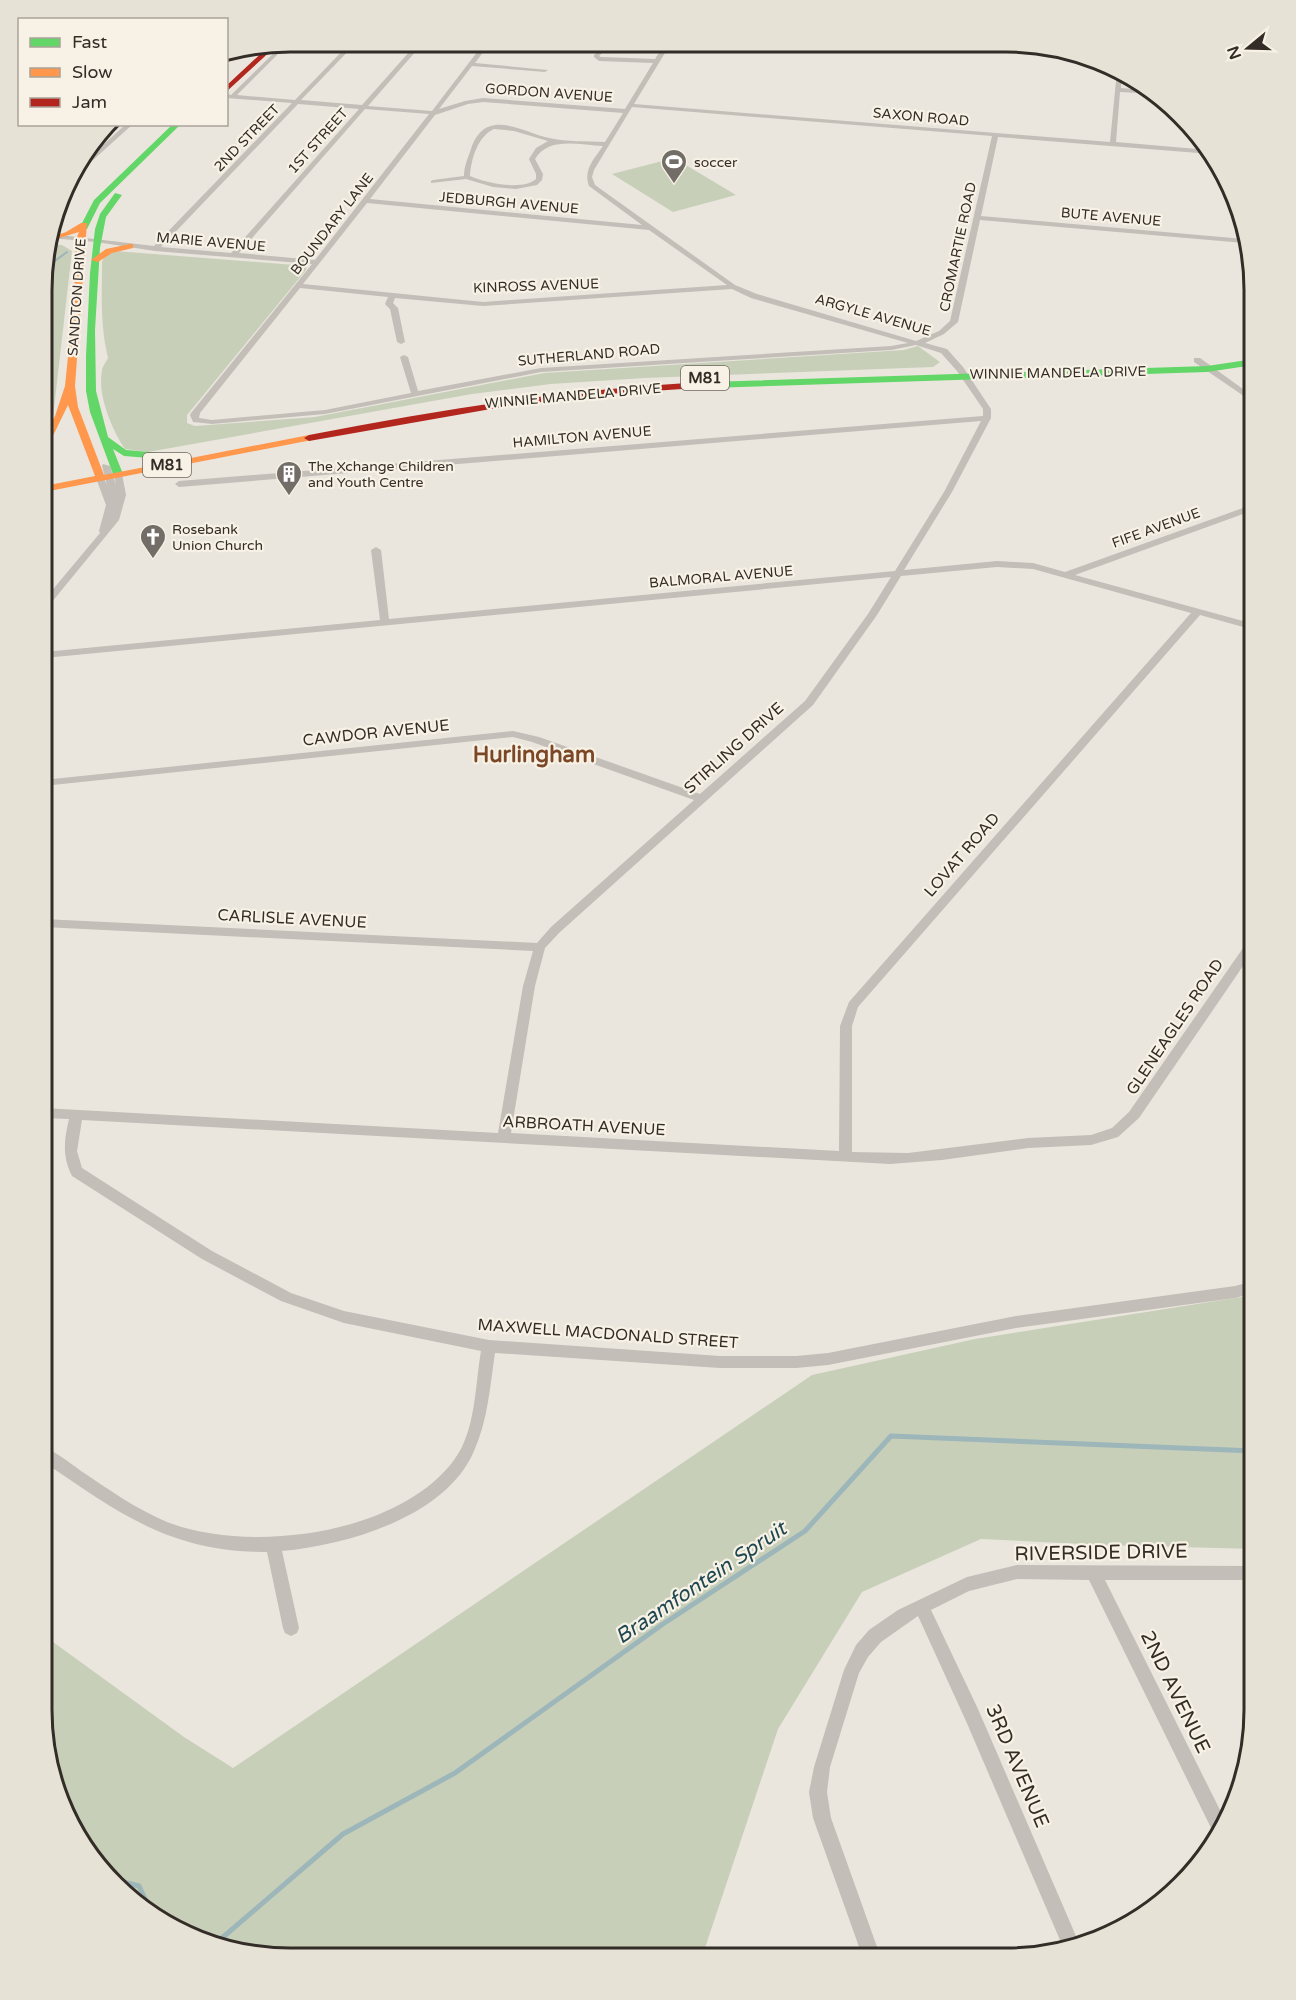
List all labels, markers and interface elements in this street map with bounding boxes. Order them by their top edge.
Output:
legend [18,18,228,126]
north arrow [1218,18,1278,78]
text: Fast [72,31,107,53]
text: N [1223,43,1246,62]
text: Slow [72,61,113,83]
street label: GORDON AVENUE [485,80,613,106]
text: Jam [72,91,107,113]
street label: 2ND STREET [211,100,284,175]
street label: 1ST STREET [284,104,352,177]
street label: SAXON ROAD [872,104,970,130]
sports icon: soccer [659,147,689,185]
place label: soccer [694,154,738,171]
street label: BOUNDARY LANE [287,170,377,278]
street label: CROMARTIE ROAD [936,181,980,313]
street label: JEDBURGH AVENUE [438,188,580,218]
street label: BUTE AVENUE [1060,204,1162,230]
street label: MARIE AVENUE [156,229,266,255]
street label: SANDTON DRIVE [64,237,90,356]
street label: KINROSS AVENUE [473,275,599,297]
street label: ARGYLE AVENUE [813,290,933,340]
street label: SUTHERLAND ROAD [517,340,661,370]
street label: WINNIE MANDELA DRIVE [969,363,1147,383]
road number: M81 [681,366,729,390]
street label: WINNIE MANDELA DRIVE [484,380,662,412]
street label: HAMILTON AVENUE [512,422,652,452]
road number: M81 [143,453,191,477]
place label: The Xchange Children and Youth Centre [308,458,454,491]
building icon: The Xchange Children and Youth Centre [274,459,304,497]
street label: FIFE AVENUE [1109,504,1203,552]
place label: Rosebank Union Church [172,521,263,554]
church icon: Rosebank Union Church [138,522,168,560]
street label: BALMORAL AVENUE [648,562,794,592]
street label: STIRLING DRIVE [680,698,788,798]
street label: CAWDOR AVENUE [302,715,450,751]
district label: Hurlingham [473,742,595,768]
street label: LOVAT ROAD [920,809,1004,901]
street label: CARLISLE AVENUE [217,905,367,933]
street label: GLENEAGLES ROAD [1122,955,1228,1099]
street label: ARBROATH AVENUE [502,1112,666,1140]
street label: MAXWELL MACDONALD STREET [477,1315,739,1353]
water label: Braamfontein Spruit [611,1515,793,1650]
street label: RIVERSIDE DRIVE [1014,1539,1188,1567]
street label: 2ND AVENUE [1135,1627,1215,1757]
street label: 3RD AVENUE [980,1701,1054,1831]

